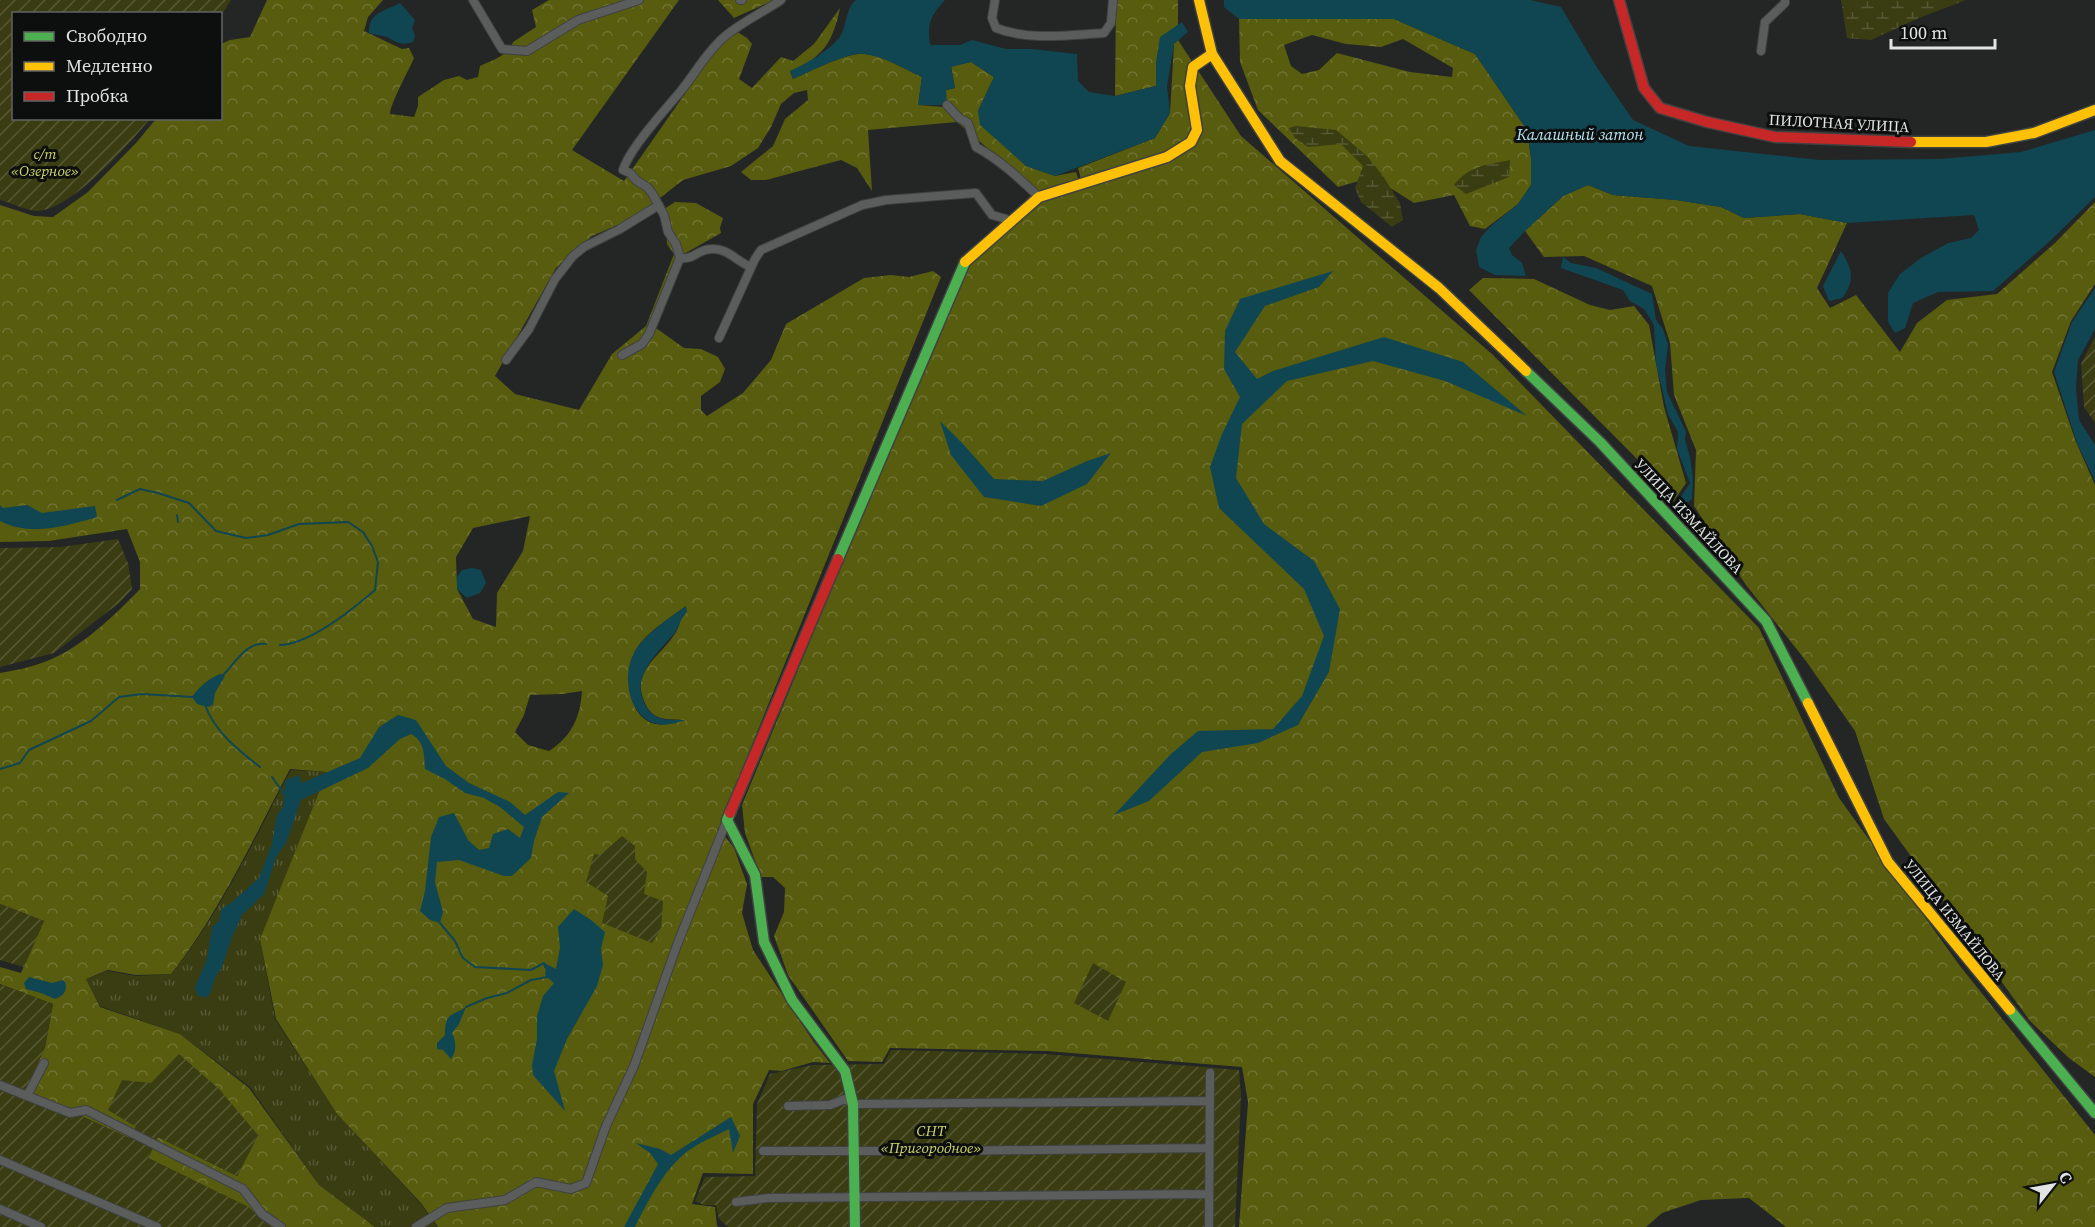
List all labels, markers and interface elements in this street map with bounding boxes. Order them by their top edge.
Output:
legend [12,12,222,120]
scale bar [1891,12,1994,50]
text: 100 m [1900,20,1947,45]
text: Свободно [66,23,147,48]
text: Медленно [66,53,153,78]
text: Пробка [66,83,129,108]
street label: ПИЛОТНАЯ УЛИЦА [1768,109,1910,137]
water label: Калашный затон [1516,123,1644,145]
park label: с/т «Озерное» [11,143,79,181]
street label: УЛИЦА ИЗМАЙЛОВА [1630,454,1748,578]
street label: УЛИЦА ИЗМАЙЛОВА [1899,855,2011,985]
park label: СНТ «Пригородное» [881,1120,981,1158]
north arrow [2023,1155,2083,1215]
text: С [2054,1167,2078,1187]

